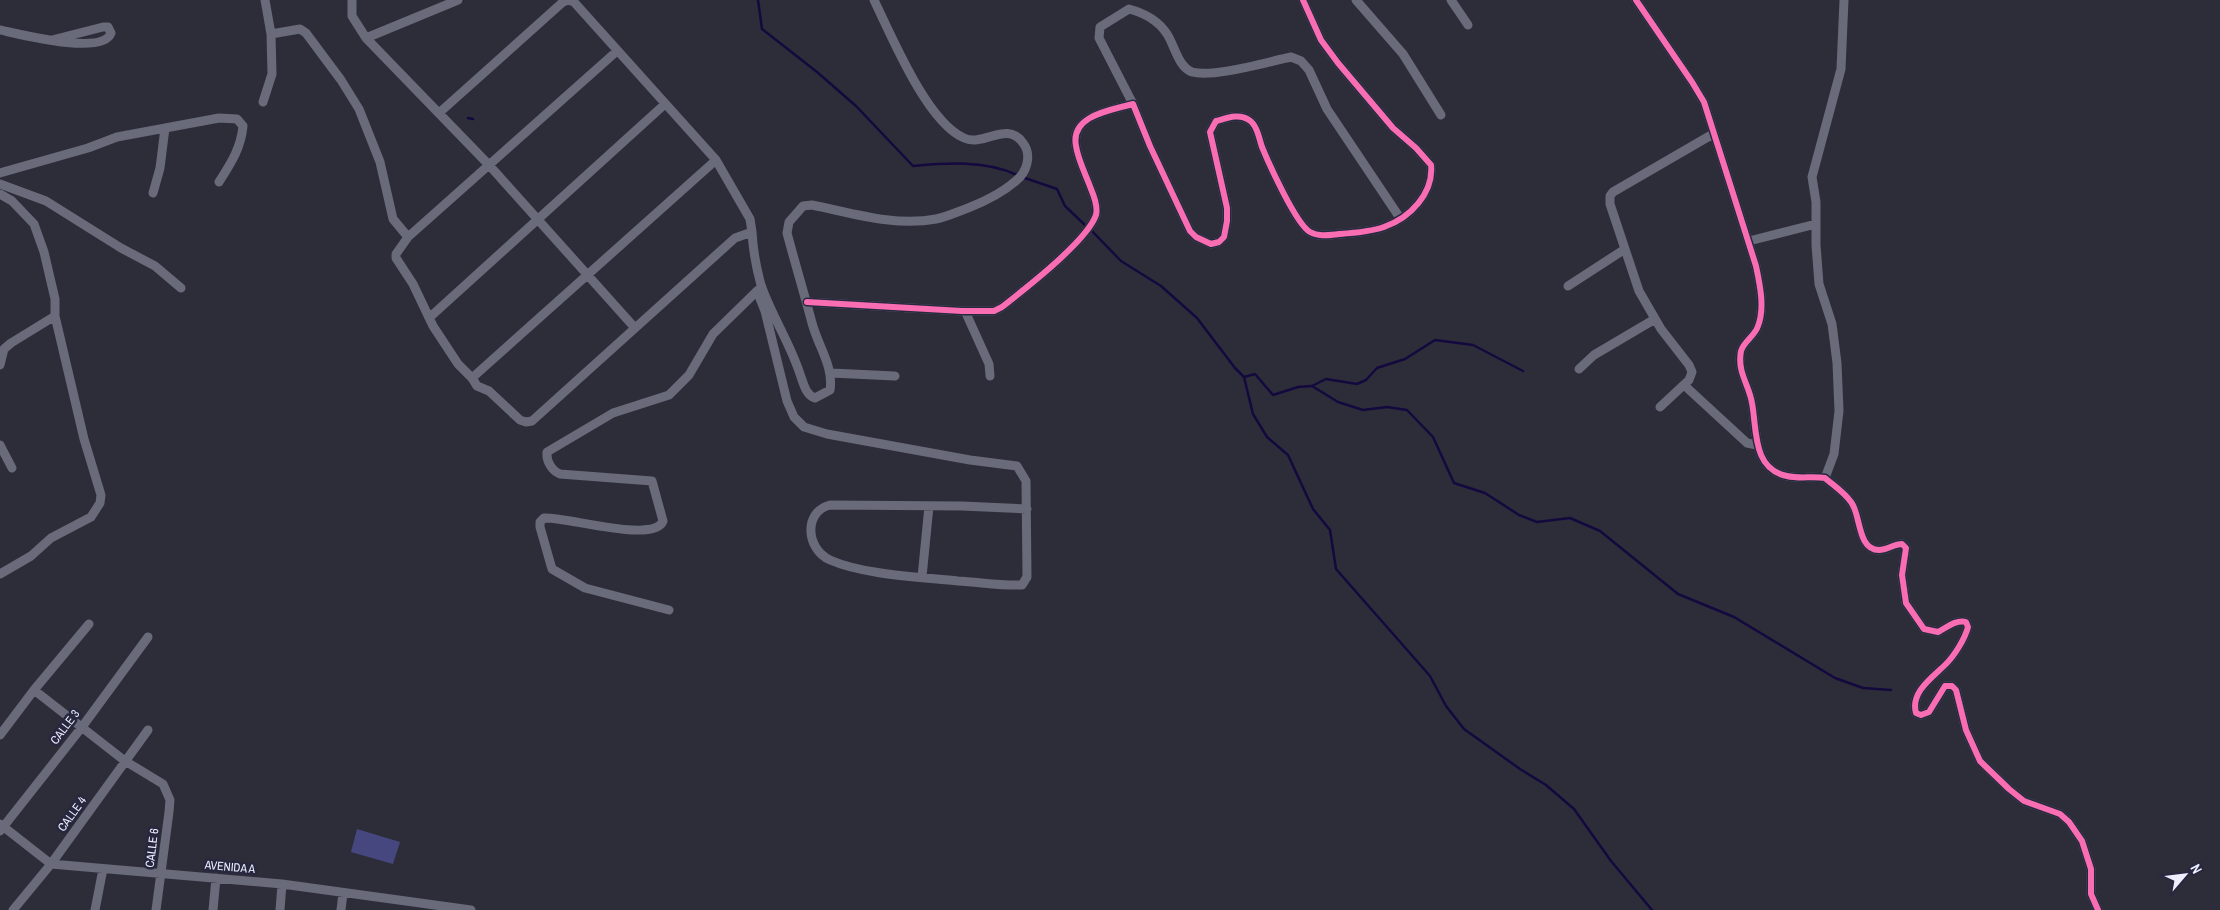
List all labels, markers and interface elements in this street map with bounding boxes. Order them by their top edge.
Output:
street label: CALLE 3 [47,706,83,748]
street label: CALLE 4 [54,793,90,835]
street label: CALLE 6 [142,827,162,869]
north arrow [2160,850,2210,900]
street label: AVENIDA A [203,857,256,877]
text: N [2187,861,2206,877]

